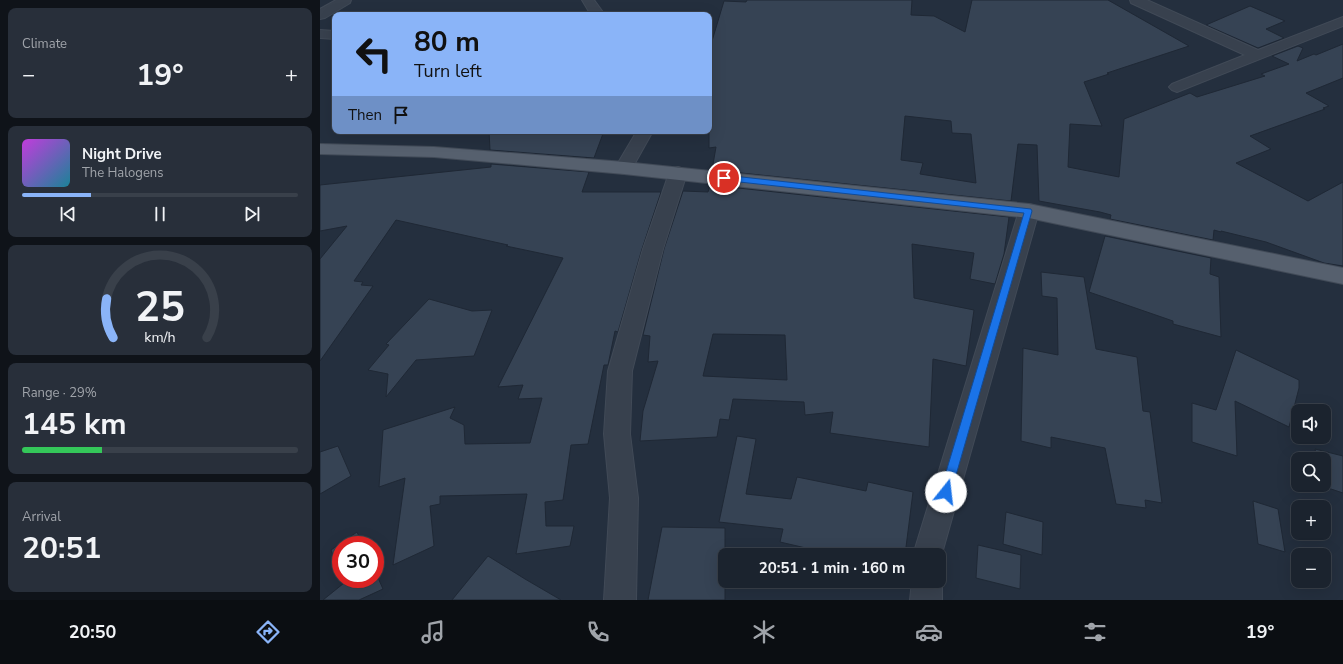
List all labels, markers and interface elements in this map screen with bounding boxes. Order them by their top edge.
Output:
text: 80 m [414,23,480,61]
icon: left [348,28,400,80]
text: Climate [22,35,67,53]
text: 19° [136,55,184,96]
text: Turn left [414,59,482,83]
text: − [22,60,35,90]
text: + [285,60,298,90]
icon: arrive [390,104,412,126]
text: Then [348,105,382,125]
text: Night Drive [82,144,162,164]
pin [707,161,741,195]
text: The Halogens [82,164,163,182]
icon: arrive [713,167,735,189]
icon: previous [57,203,79,225]
icon: pause [149,203,171,225]
icon: next [241,203,263,225]
text: 25 [135,279,185,336]
text: km/h [144,328,176,347]
text: Range · 29% [22,384,97,402]
text: 145 km [22,404,127,445]
map controls [1291,404,1331,588]
button: sound [1291,404,1331,444]
button: search [1291,452,1331,492]
position arrow [925,471,967,513]
button: + [1291,500,1331,540]
text: Arrival [22,508,61,526]
text: 20:51 [22,528,101,569]
speed limit sign: 30 [332,536,384,588]
button: − [1291,548,1331,588]
text: 20:51 · 1 min · 160 m [759,558,905,578]
icon: directions [254,618,282,646]
icon: music [419,618,447,646]
icon: phone [584,618,612,646]
icon: climate [750,618,778,646]
icon: car [915,618,943,646]
icon: filters [1081,618,1109,646]
text: 20:50 [69,620,116,644]
text: 19° [1246,620,1274,644]

